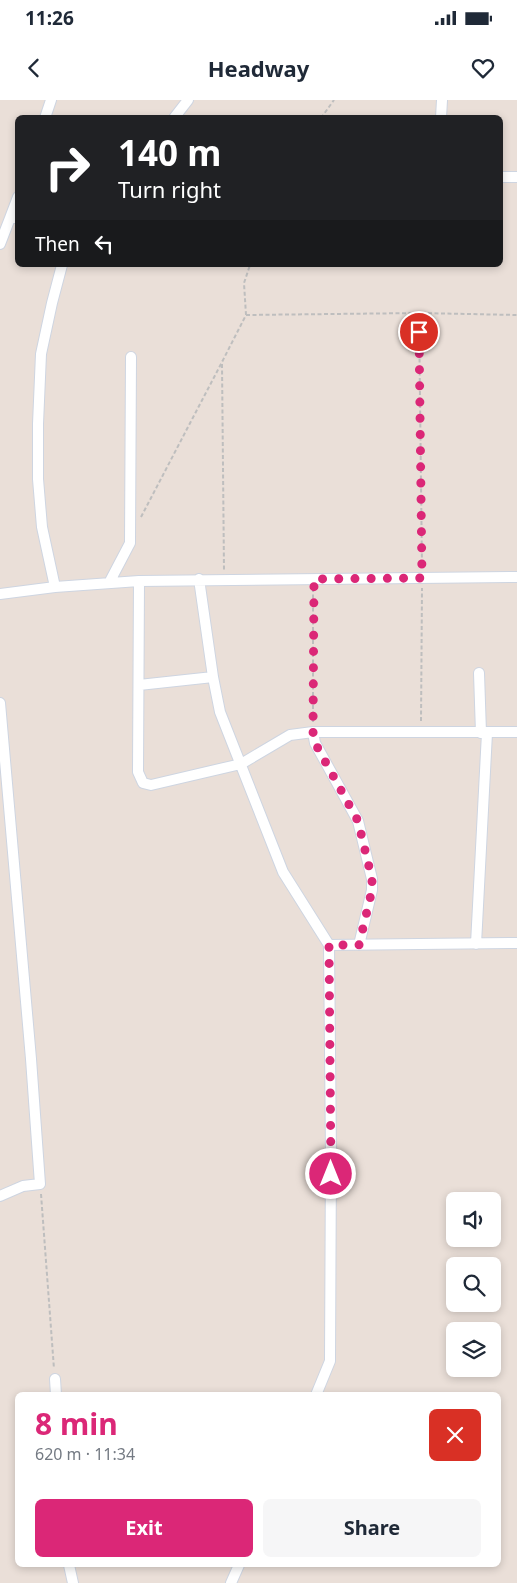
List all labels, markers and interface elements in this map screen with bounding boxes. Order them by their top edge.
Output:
text: 11:26 [25,5,74,31]
text: Headway [208,53,309,83]
icon: back [20,54,48,82]
icon: heart [469,54,497,82]
text: 140 m [118,129,221,176]
icon: right [35,135,100,200]
text: Turn right [118,174,221,204]
icon: left [90,230,118,258]
text: Then [35,231,80,257]
pin [398,311,440,353]
icon: arrive [405,318,433,346]
position arrow [304,1147,356,1199]
map controls [446,1192,501,1377]
button: sound [446,1192,501,1247]
button: search [446,1257,501,1312]
button: layers [446,1322,501,1377]
text: 8 min [35,1403,118,1444]
button: close [429,1409,481,1461]
text: 620 m · 11:34 [35,1443,135,1465]
button: Exit [35,1499,253,1557]
button: Share [263,1499,481,1557]

